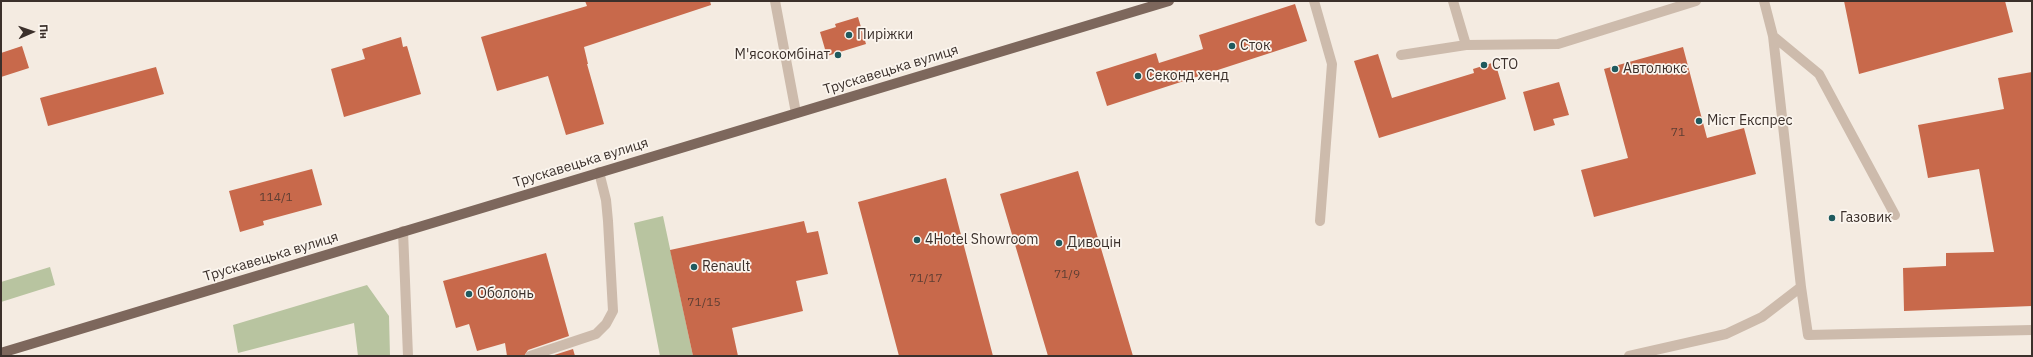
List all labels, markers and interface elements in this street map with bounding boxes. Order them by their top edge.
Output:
north arrow [12,12,52,52]
text: Пн [37,24,51,39]
place label: Пиріжки [857,27,913,43]
marker: Пиріжки [844,30,854,40]
place label: Сток [1240,38,1271,54]
street label: Трускавецька вулиця [821,41,961,99]
marker: Сток [1227,41,1237,51]
place label: М'ясокомбінат [735,47,830,63]
marker: М'ясокомбінат [833,50,843,60]
place label: СТО [1492,57,1518,73]
marker: СТО [1479,60,1489,70]
place label: Автолюкс [1623,61,1687,77]
marker: Автолюкс [1610,64,1620,74]
place label: Секонд хенд [1146,68,1229,84]
marker: Секонд хенд [1133,71,1143,81]
place label: Міст Експрес [1707,113,1792,129]
marker: Міст Експрес [1694,116,1704,126]
house number: 71 [1671,126,1685,140]
street label: Трускавецька вулиця [511,134,651,192]
house number: 114/1 [259,191,293,205]
place label: Газовик [1840,210,1892,226]
marker: Газовик [1827,213,1837,223]
street label: Трускавецька вулиця [201,228,341,286]
place label: 4Hotel Showroom [925,232,1038,248]
marker: 4Hotel Showroom [912,235,922,245]
place label: Дивоцін [1067,235,1121,251]
marker: Дивоцін [1054,238,1064,248]
place label: Renault [702,259,750,275]
marker: Renault [689,262,699,272]
house number: 71/9 [1054,268,1080,282]
house number: 71/17 [909,272,943,286]
place label: Оболонь [477,286,534,302]
marker: Оболонь [464,289,474,299]
house number: 71/15 [687,296,721,310]

